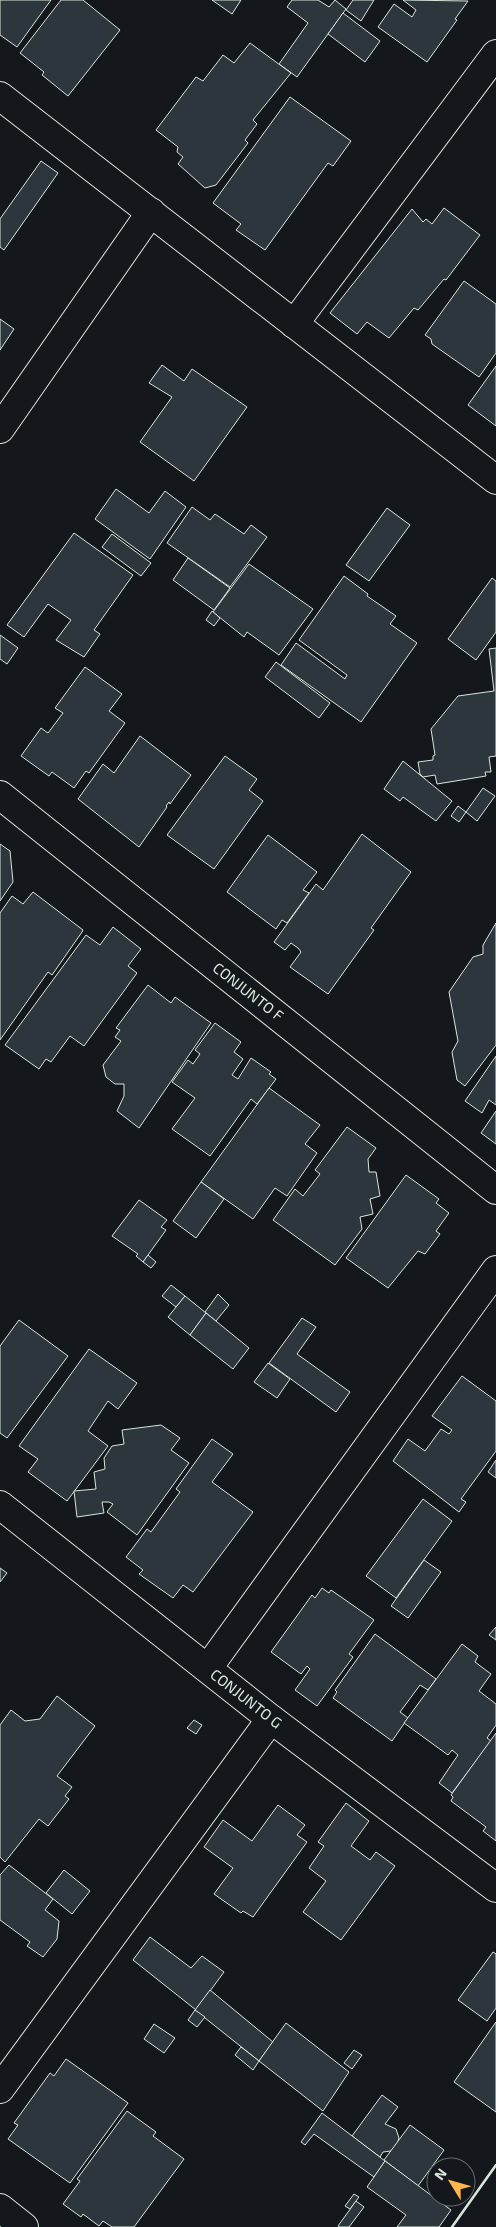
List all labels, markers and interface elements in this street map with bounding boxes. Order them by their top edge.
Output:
street label: CONJUNTO F [210,958,287,1024]
street label: CONJUNTO G [207,1665,286,1732]
north arrow [426,2157,476,2207]
text: N [430,2165,450,2183]

